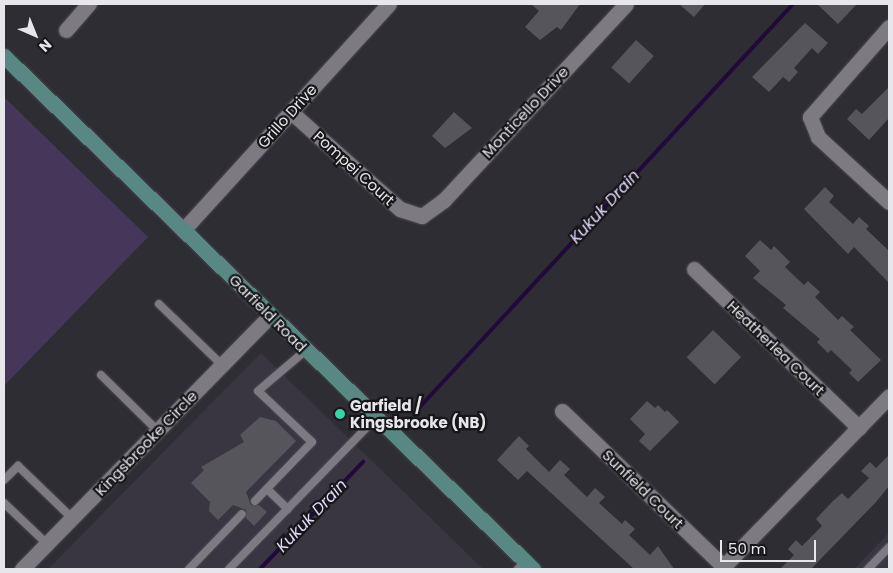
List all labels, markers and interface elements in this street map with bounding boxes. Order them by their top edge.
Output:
north arrow [10,10,60,60]
text: N [35,35,56,57]
street label: Monticello Drive [478,63,572,161]
street label: Grillo Drive [254,80,320,152]
street label: Pompei Court [310,127,398,209]
water label: Kukuk Drain [566,166,644,248]
street label: Garfield Road [226,271,310,355]
street label: Heatherlea Court [723,297,829,399]
street label: Kingsbrooke Circle [91,387,201,499]
place label: Garfield / Kingsbrooke (NB) [350,396,486,431]
marker: Garfield / Kingsbrooke (NB) [334,408,346,420]
street label: Sunfield Court [599,446,687,532]
water label: Kukuk Drain [273,476,351,556]
scale bar [723,530,819,562]
text: 50 m [728,538,766,559]

